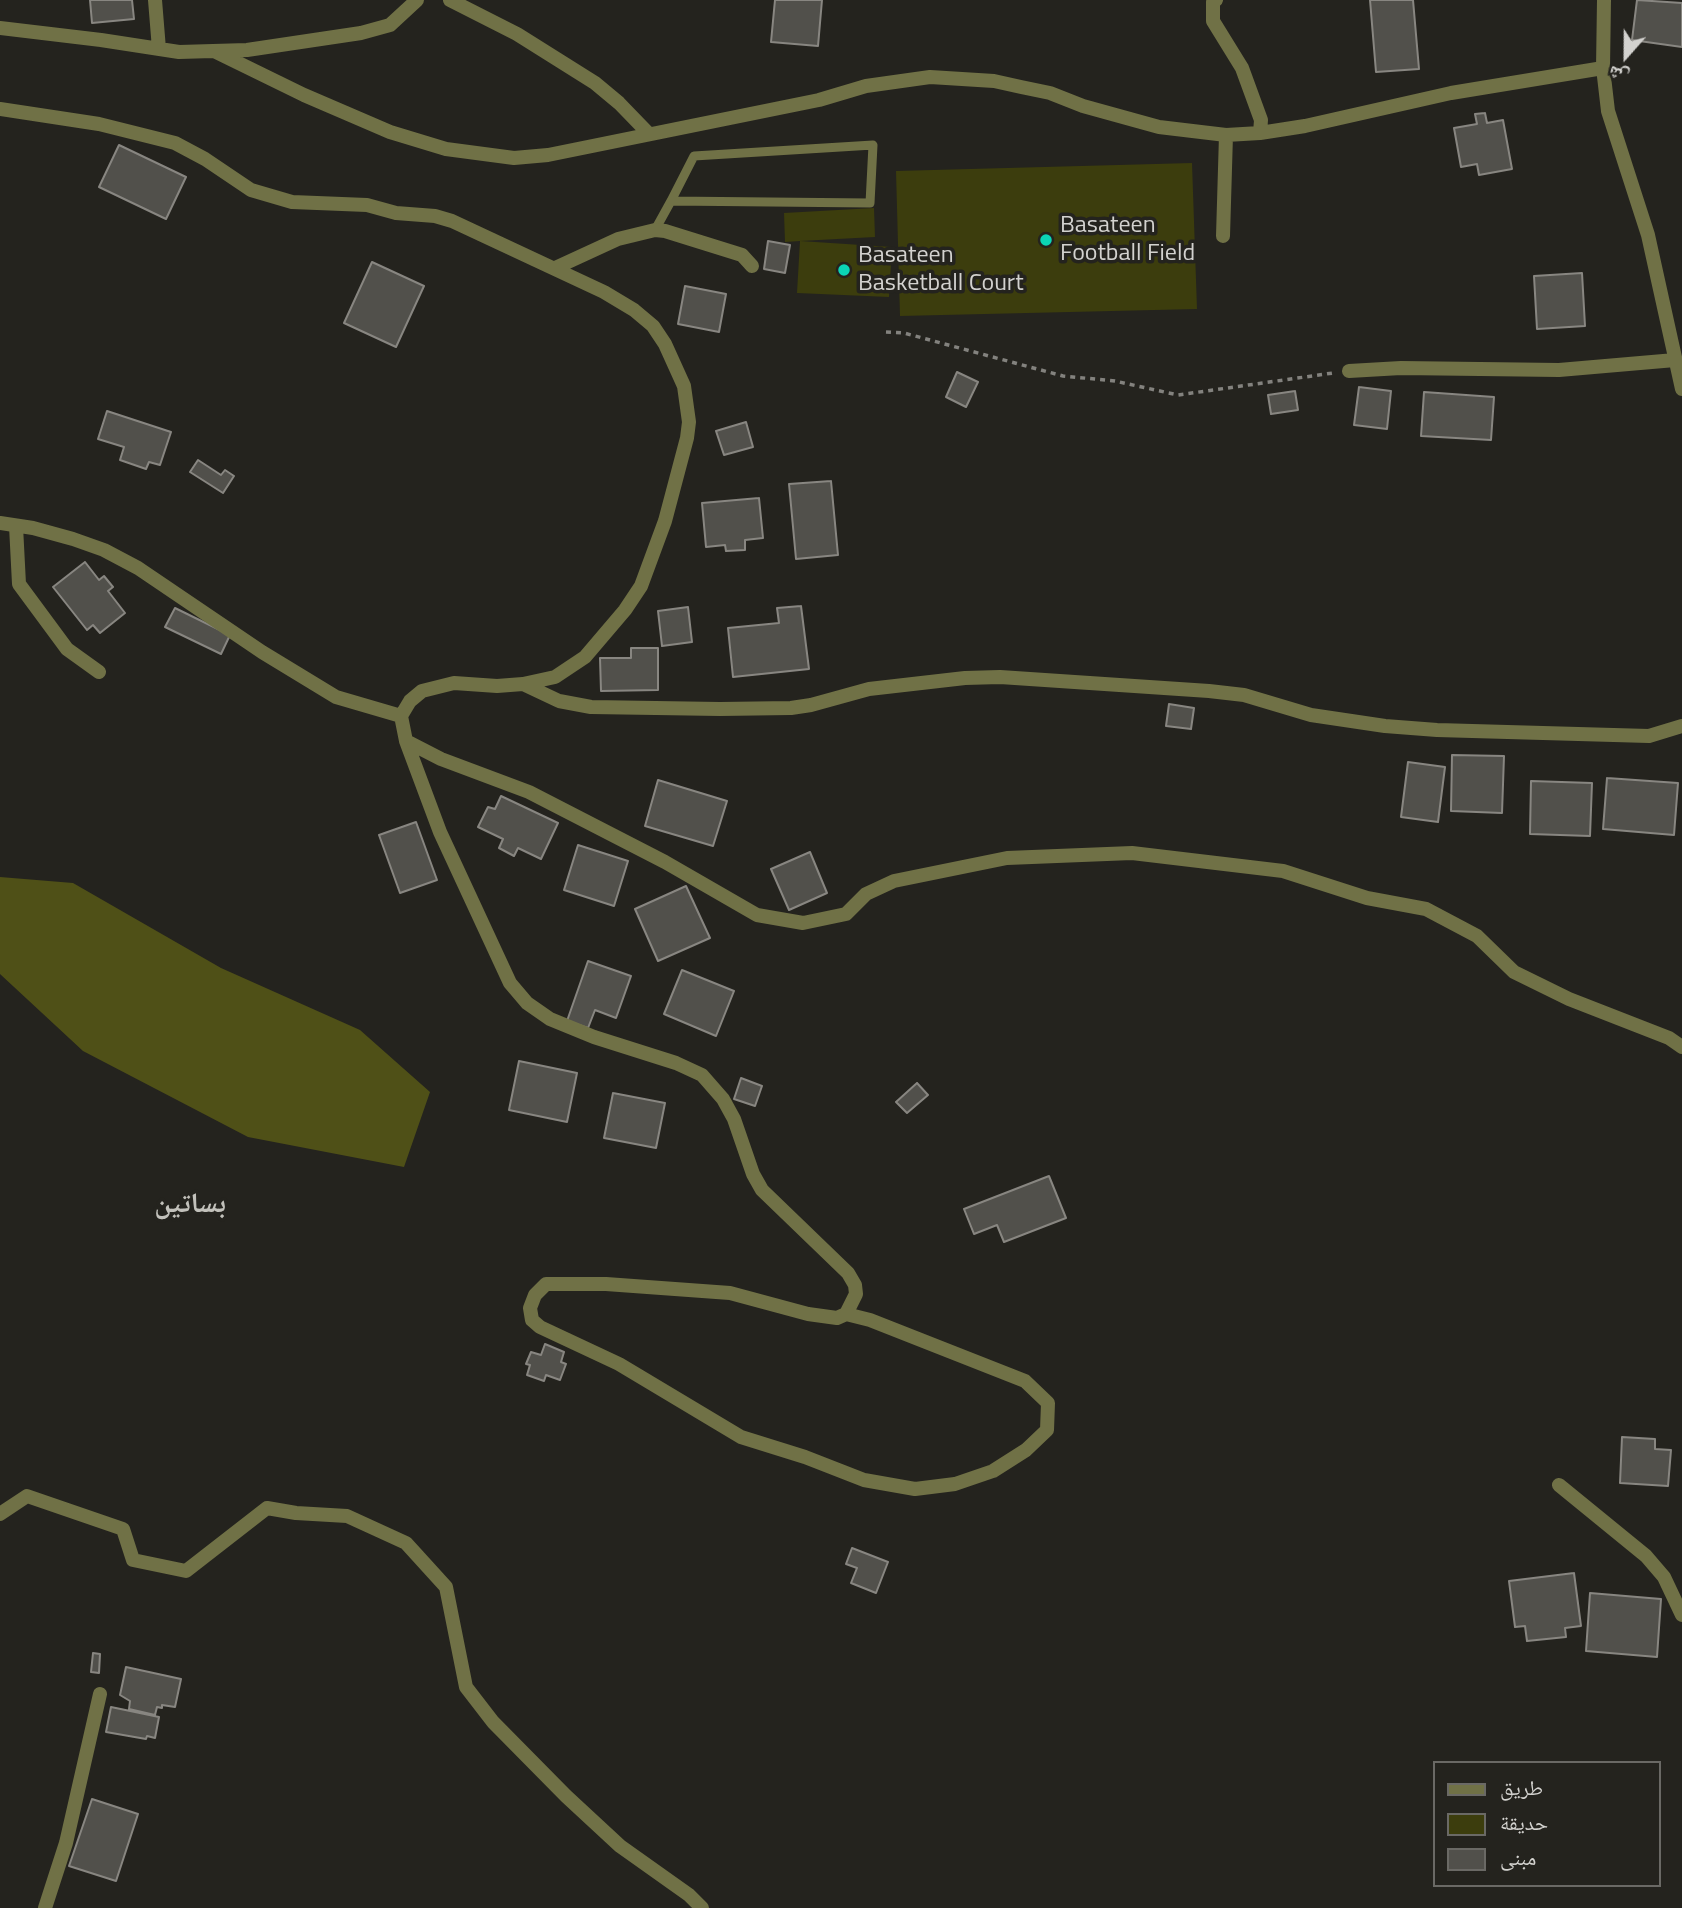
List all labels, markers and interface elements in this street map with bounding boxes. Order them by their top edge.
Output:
north arrow [1591,21,1661,91]
text: ش [1604,59,1633,93]
place label: Basateen Football Field [1060,212,1195,268]
marker: Basateen Football Field [1038,232,1054,248]
place label: Basateen Basketball Court [858,242,1024,298]
marker: Basateen Basketball Court [836,262,852,278]
district label: بساتين [154,1188,226,1222]
legend [1434,1761,1661,1887]
text: طريق [1500,1771,1543,1803]
text: حديقة [1500,1806,1548,1838]
text: مبنى [1500,1841,1536,1873]

